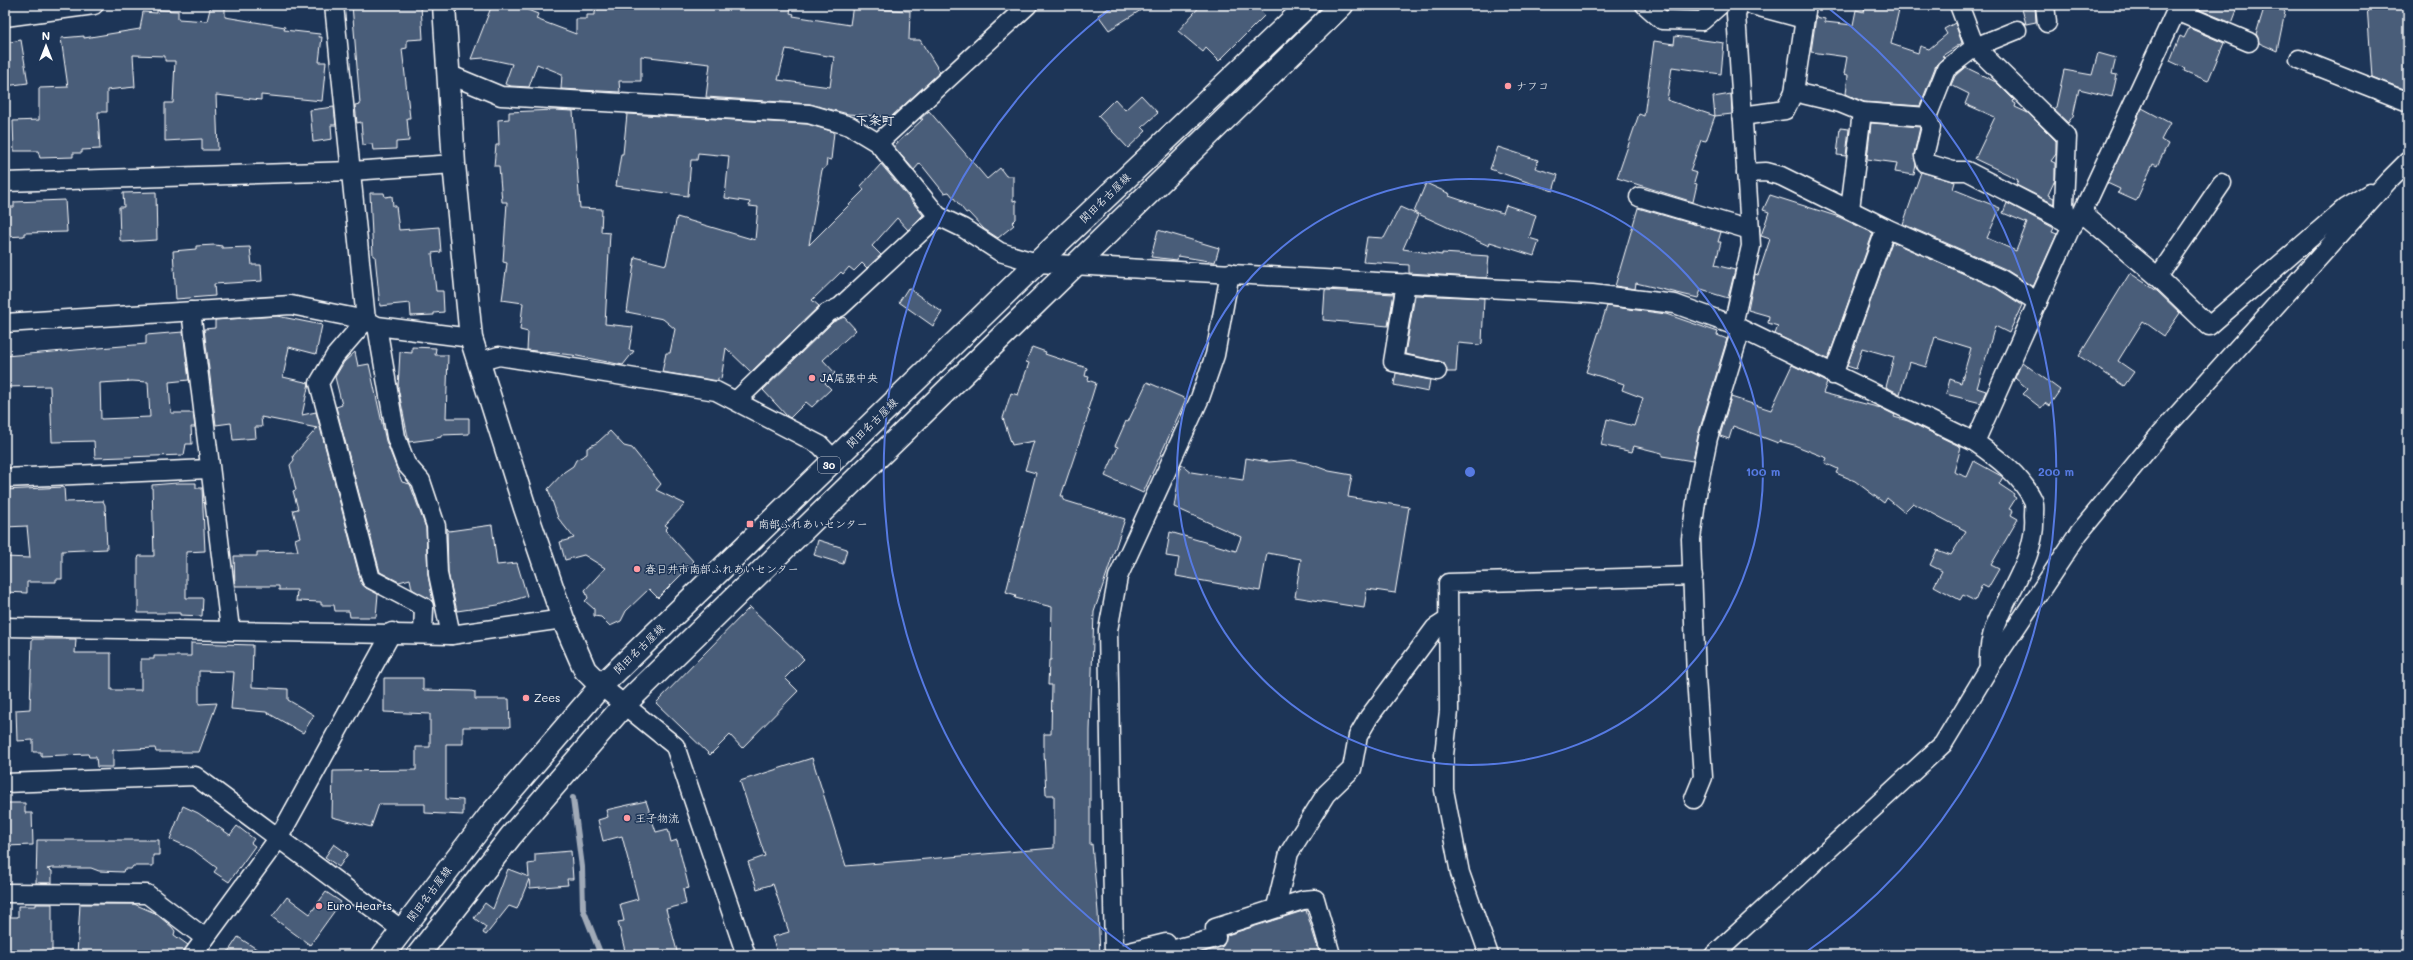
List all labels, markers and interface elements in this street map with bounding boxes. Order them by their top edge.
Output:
north arrow [26,26,66,66]
text: N [42,28,50,43]
place label: ナフコ [1516,78,1549,93]
marker: ナフコ [1503,81,1513,91]
district label: 下条町 [855,111,895,128]
street label: 関田名古屋線 [1076,169,1134,226]
place label: JA尾張中央 [820,370,878,385]
marker: JA尾張中央 [807,373,817,383]
street label: 関田名古屋線 [843,394,901,451]
road number: 30 [818,457,840,473]
text: 100 m [1746,463,1780,479]
text: 200 m [2038,463,2074,479]
centre of rings [1463,465,1477,479]
place label: 南部ふれあいセンター [758,516,868,531]
marker: 南部ふれあいセンター [745,519,755,529]
place label: 春日井市南部ふれあいセンター [645,561,799,576]
marker: 春日井市南部ふれあいセンター [632,564,642,574]
street label: 関田名古屋線 [610,620,668,677]
place label: Zees [534,690,560,705]
marker: Zees [521,693,531,703]
place label: 王子物流 [635,810,679,825]
marker: 王子物流 [622,813,632,823]
street label: 関田名古屋線 [403,863,454,925]
place label: Euro Hearts [327,898,392,913]
marker: Euro Hearts [314,901,324,911]

